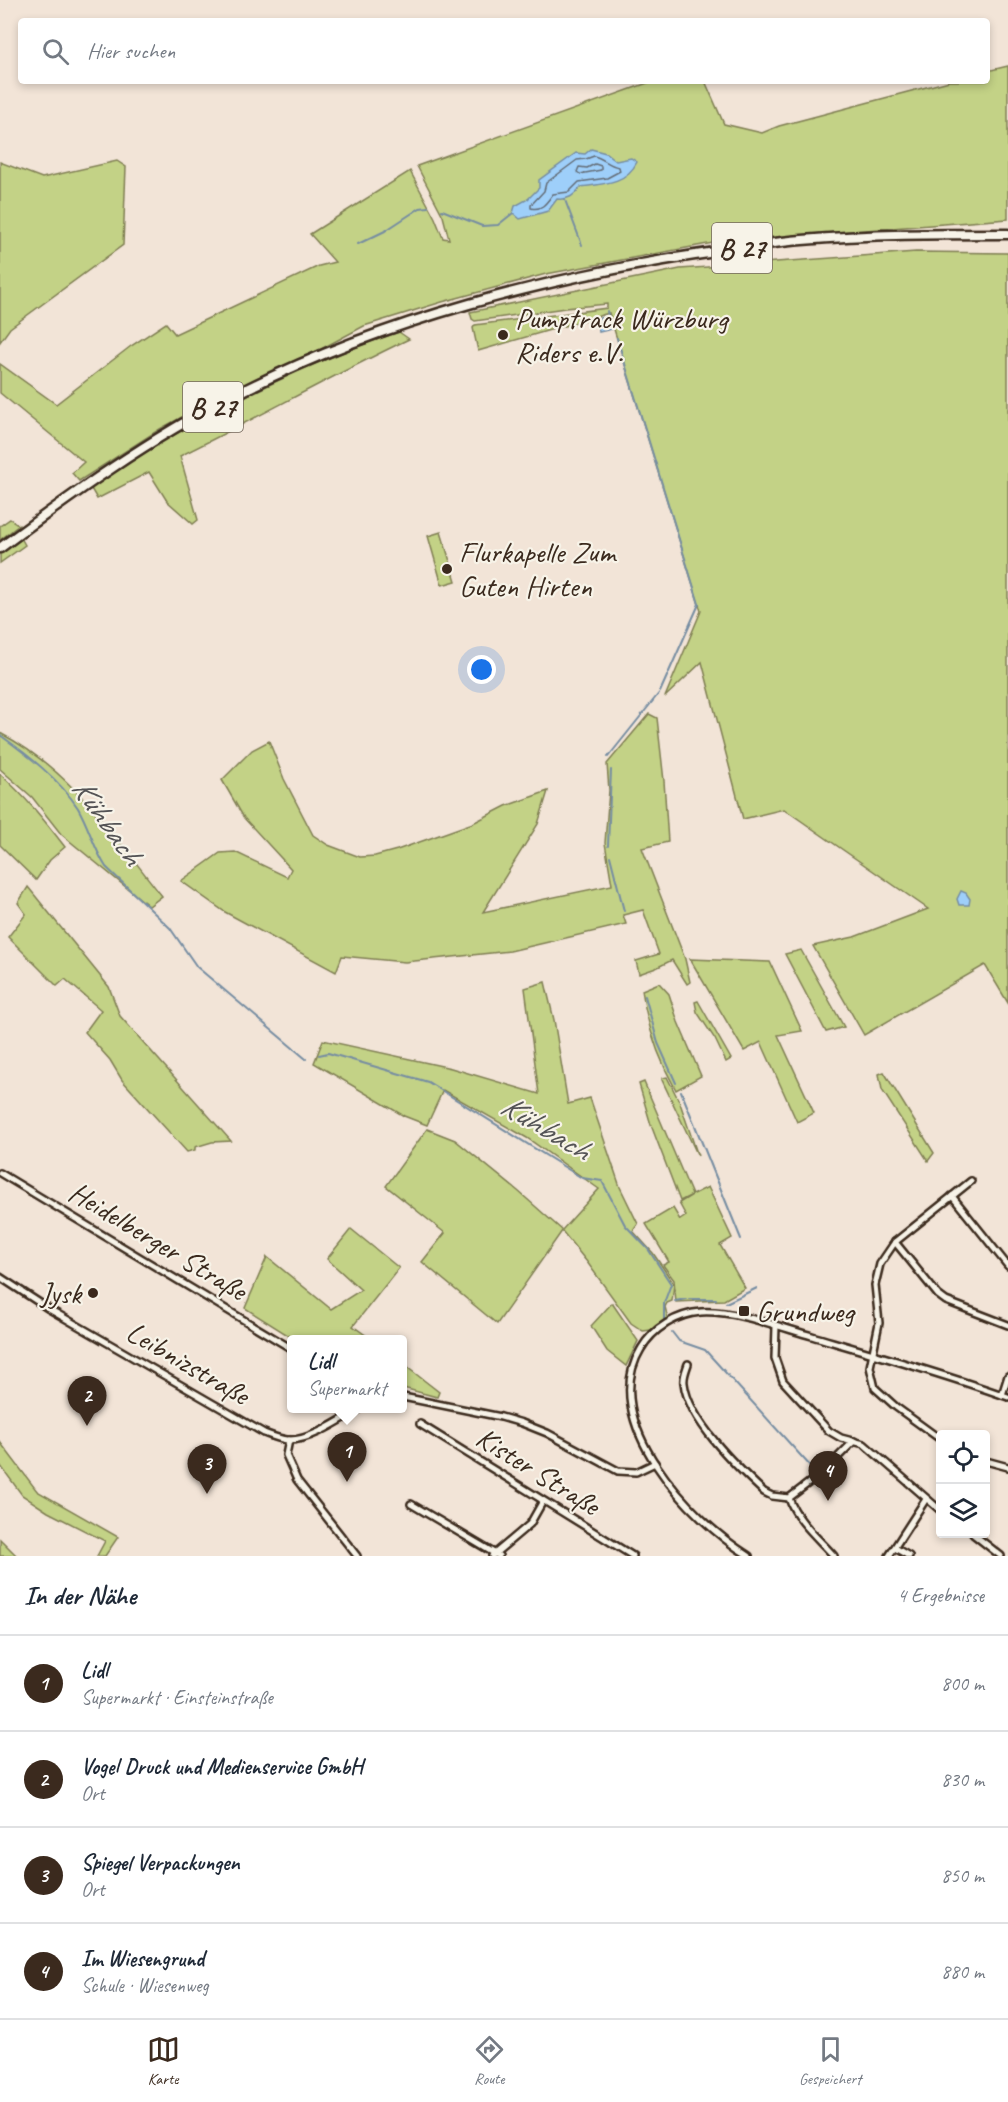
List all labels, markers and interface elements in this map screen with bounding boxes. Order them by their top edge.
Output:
search box [18,18,990,84]
icon: search [39,35,72,68]
text: Hier suchen [87,37,175,65]
road number: B 27 [712,223,772,273]
place label: Pumptrack Würzburg Riders e.V. [515,299,730,371]
marker: Pumptrack Würzburg Riders e.V. [496,328,510,342]
road number: B 27 [183,382,243,432]
place label: Flurkapelle Zum Guten Hirten [459,533,617,605]
marker: Flurkapelle Zum Guten Hirten [440,562,454,576]
your location [467,655,496,684]
water label: Kühbach [63,770,154,875]
water label: Kühbach [493,1085,600,1171]
street label: Heidelberger Straße [62,1173,256,1310]
place label: Jysk [38,1274,83,1312]
marker: Jysk [86,1286,100,1300]
place label: Grundweg [756,1292,856,1330]
marker: Grundweg [737,1304,751,1318]
street label: Leibnizstraße [120,1313,258,1414]
popup [287,1335,407,1413]
text: Lidl [308,1348,334,1376]
pin: 2 [68,1376,106,1426]
text: Supermarkt [308,1376,386,1401]
street label: Kister Straße [469,1418,609,1525]
map controls [936,1430,990,1538]
button: locate [936,1430,990,1484]
pin: 1 [328,1432,366,1482]
pin: 3 [188,1444,226,1494]
pin: 4 [808,1452,848,1501]
button: layers [936,1484,990,1538]
text: In der Nähe [24,1579,136,1612]
text: 4 Ergebnisse [897,1583,984,1608]
text: Lidl [81,1657,108,1685]
text: 1 [39,1671,48,1696]
text: 800 m [941,1671,984,1696]
text: Supermarkt · Einsteinstraße [81,1685,273,1710]
text: Vogel Druck und Medienservice GmbH [81,1753,363,1781]
text: 2 [39,1767,48,1792]
text: 830 m [941,1767,984,1792]
text: Ort [81,1781,105,1806]
text: Spiegel Verpackungen [81,1849,240,1877]
text: 3 [39,1863,48,1888]
text: 850 m [941,1863,984,1888]
text: Ort [81,1877,105,1902]
text: Im Wiesengrund [81,1945,204,1973]
text: 4 [39,1959,48,1984]
text: 880 m [941,1959,984,1984]
text: Schule · Wiesenweg [81,1973,209,1998]
tab: Karte [147,2033,180,2089]
tab: Route [473,2033,506,2089]
tab: Gespeichert [799,2033,861,2089]

